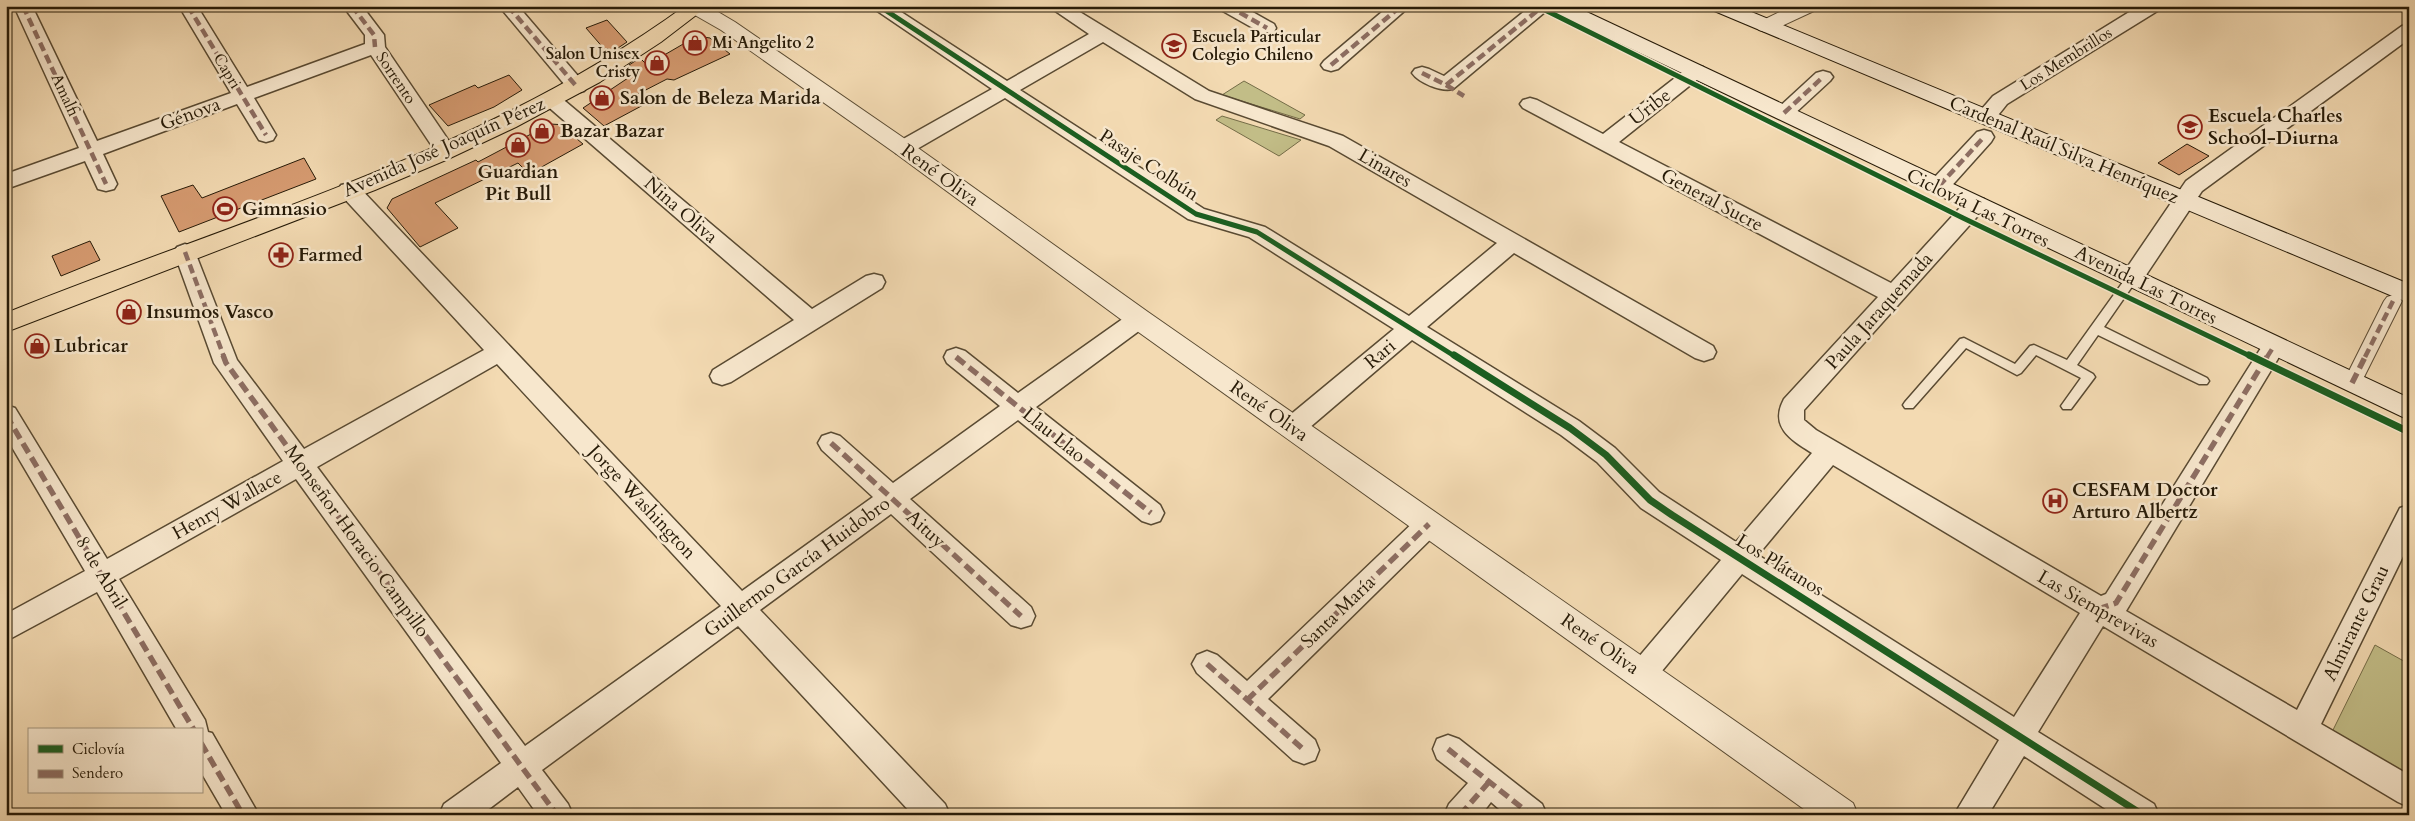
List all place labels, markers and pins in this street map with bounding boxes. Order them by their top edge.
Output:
place label: Escuela Particular Colegio Chileno [1192,26,1321,66]
shop icon: Mi Angelito 2 [682,30,708,56]
place label: Mi Angelito 2 [712,32,814,54]
school or university icon: Escuela Particular Colegio Chileno [1161,33,1187,59]
place label: Salon Unisex Cristy [546,43,640,83]
shop icon: Salon Unisex Cristy [644,50,670,76]
shop icon: Salon de Beleza Marida [589,85,615,111]
place label: Salon de Beleza Marida [620,85,821,111]
place label: Escuela Charles School-Diurna [2208,103,2343,151]
school or university icon: Escuela Charles School-Diurna [2177,114,2203,140]
shop icon: Bazar Bazar [529,118,555,144]
place label: Bazar Bazar [560,118,665,144]
shop icon: Guardian Pit Bull [505,132,531,158]
place label: Guardian Pit Bull [477,159,559,207]
sports icon: Gimnasio [212,196,238,222]
place label: Gimnasio [242,196,327,222]
pharmacy icon: Farmed [268,242,294,268]
place label: Farmed [298,242,363,268]
shop icon: Insumos Vasco [116,299,142,325]
place label: Insumos Vasco [146,299,274,325]
shop icon: Lubricar [24,333,50,359]
place label: Lubricar [54,333,128,359]
place label: CESFAM Doctor Arturo Albertz [2072,477,2218,525]
hospital icon: CESFAM Doctor Arturo Albertz [2042,488,2068,514]

